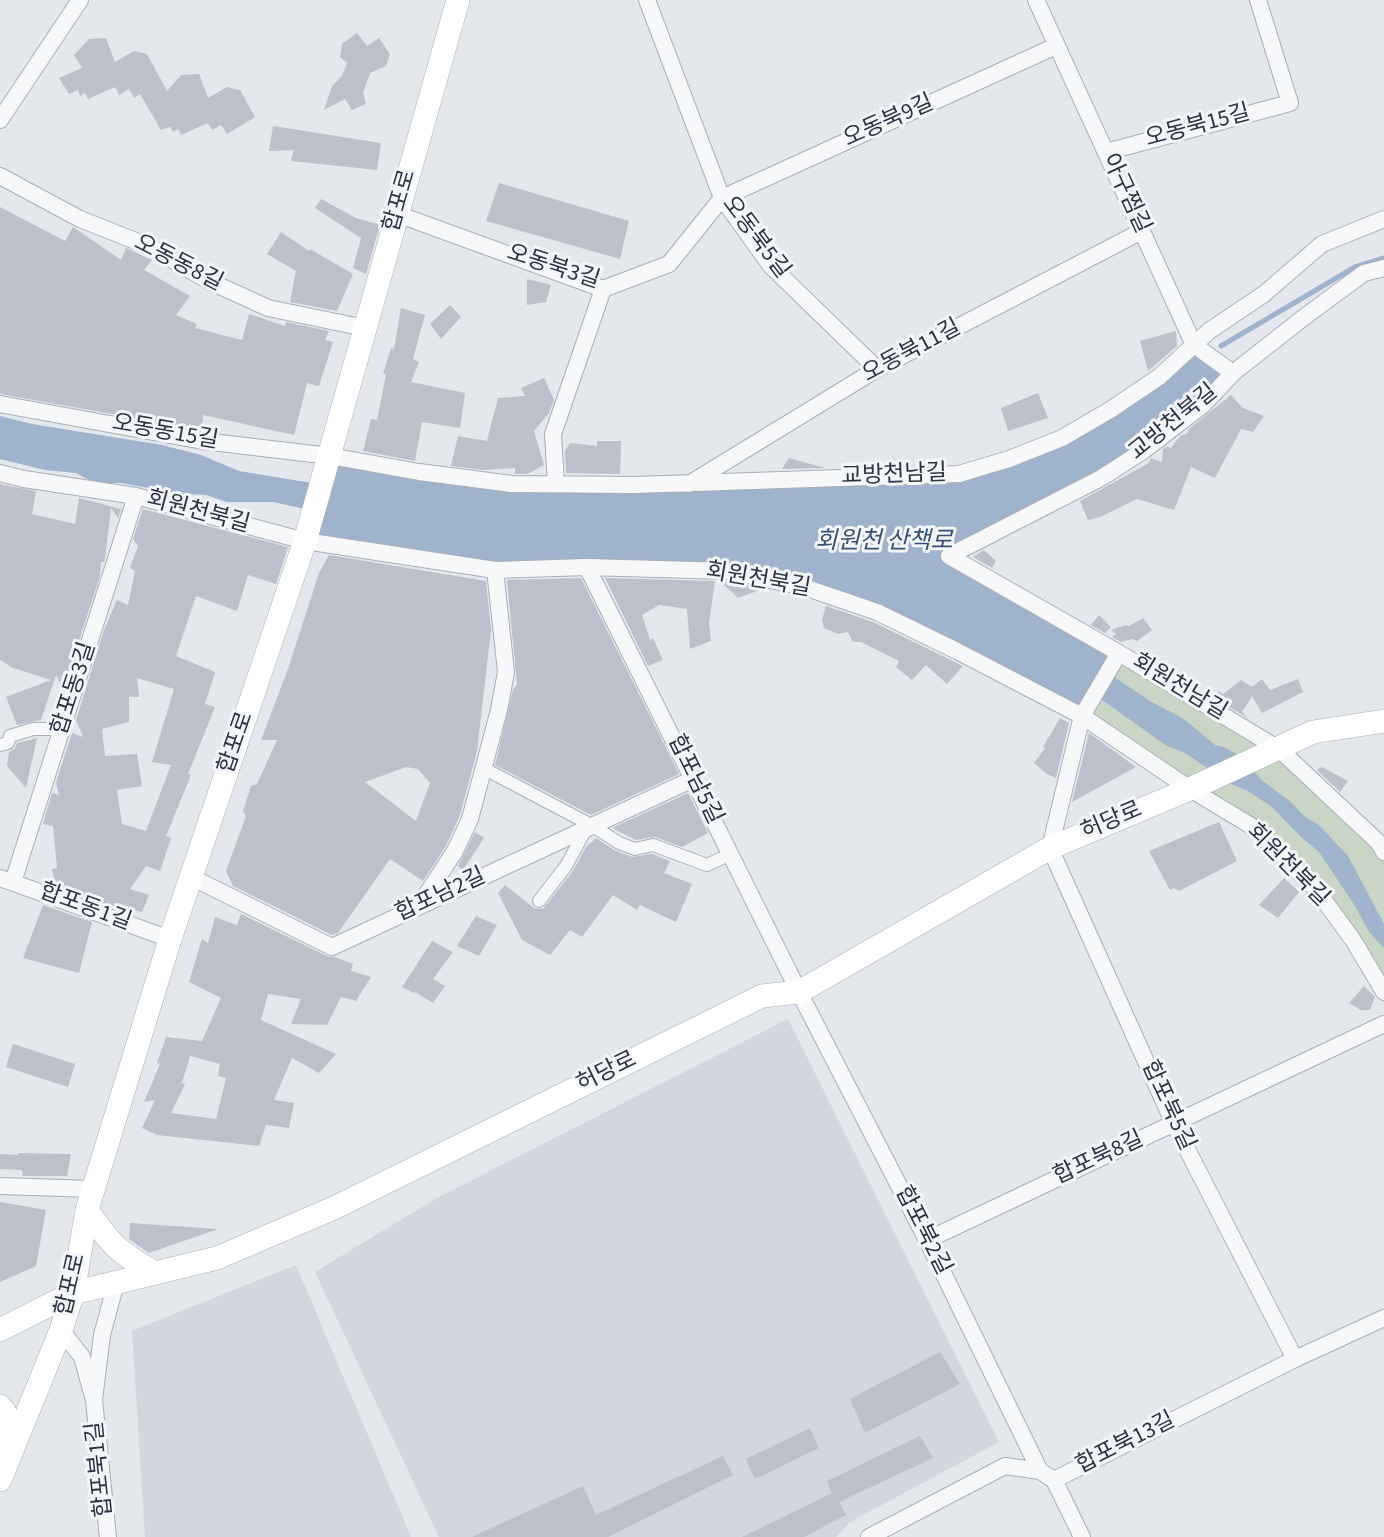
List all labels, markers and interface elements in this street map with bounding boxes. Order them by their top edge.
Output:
street label: 오동북9길 [840,90,938,154]
street label: 오동북15길 [1143,100,1253,154]
street label: 아구찜길 [1095,150,1155,238]
street label: 합포로 [379,167,423,235]
street label: 오동북5길 [715,191,795,285]
street label: 오동동8길 [129,230,227,298]
street label: 오동북3길 [503,240,603,296]
street label: 오동북11길 [858,315,966,389]
street label: 교방천북길 [1124,379,1224,467]
street label: 오동동15길 [110,410,220,456]
street label: 교방천남길 [841,460,947,492]
street label: 회원천북길 [143,486,253,540]
water label: 회원천 산책로 [815,529,953,557]
street label: 회원천북길 [704,558,812,604]
street label: 합포동3길 [47,639,103,739]
street label: 회원천남길 [1127,649,1231,727]
street label: 합포로 [214,708,260,778]
street label: 합포남5길 [661,731,727,829]
street label: 허당로 [1077,797,1147,847]
street label: 회원천북길 [1240,819,1334,913]
street label: 합포남2길 [392,863,490,929]
street label: 합포동1길 [35,879,135,937]
street label: 허당로 [572,1047,642,1099]
street label: 합포북5길 [1134,1057,1200,1155]
street label: 합포북8길 [1050,1126,1148,1192]
street label: 합포북2길 [888,1182,956,1280]
street label: 합포로 [51,1251,93,1319]
street label: 합포북13길 [1072,1407,1180,1481]
street label: 합포북1길 [82,1420,120,1518]

